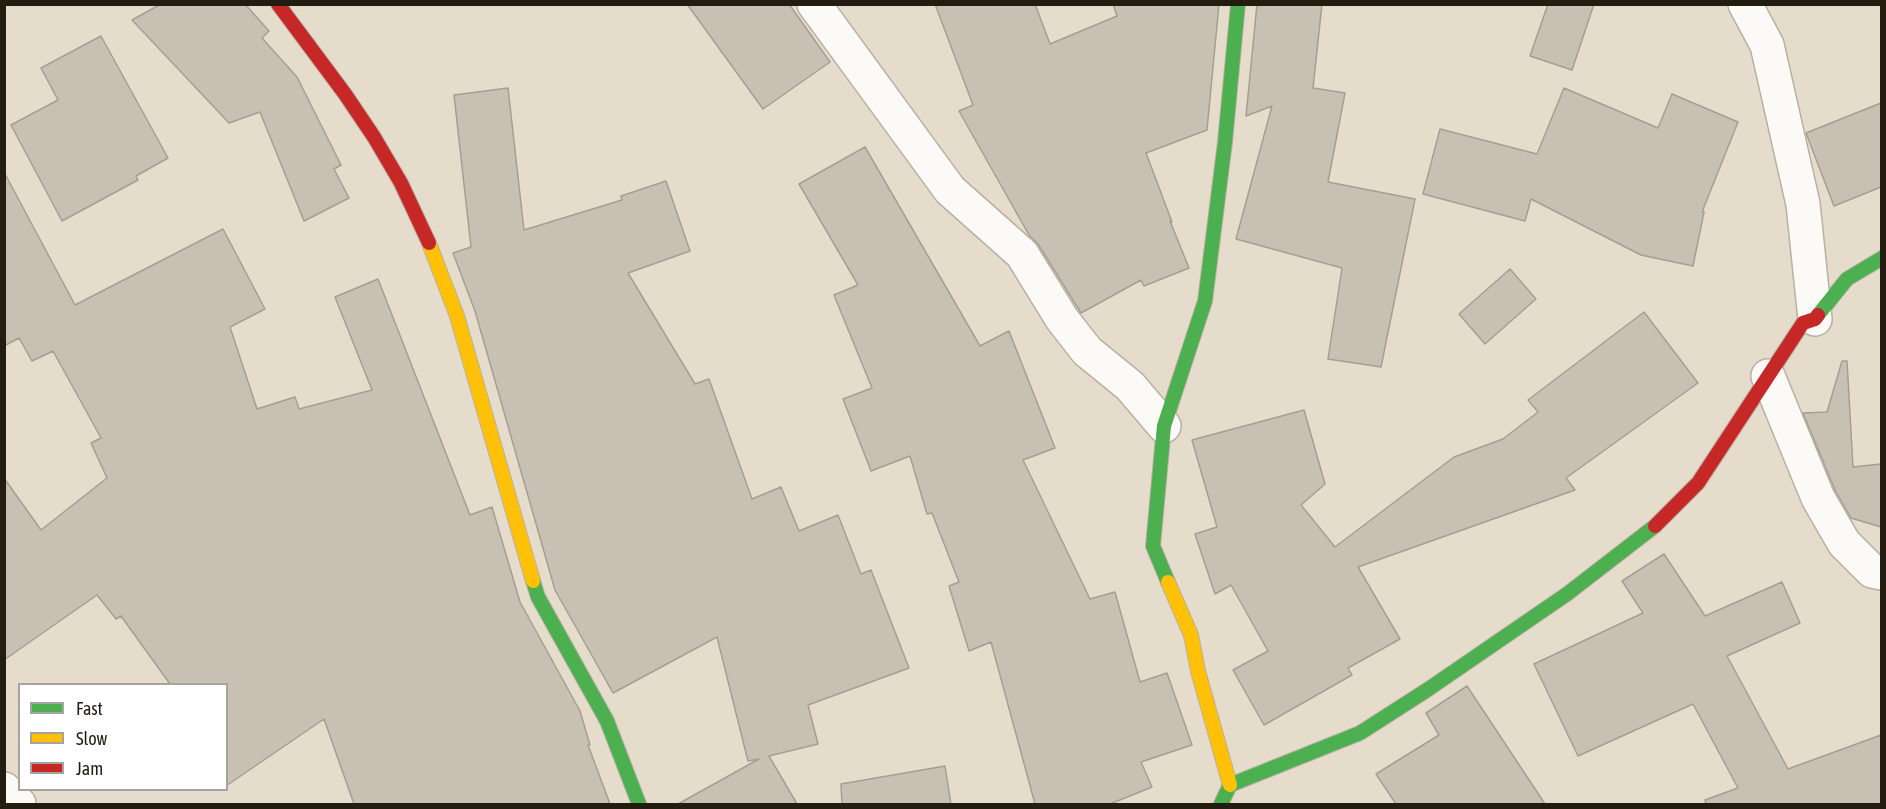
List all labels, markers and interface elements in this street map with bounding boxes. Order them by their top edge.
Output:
legend [18,683,228,791]
text: Fast [76,698,103,719]
text: Slow [76,728,107,749]
text: Jam [76,758,103,779]

